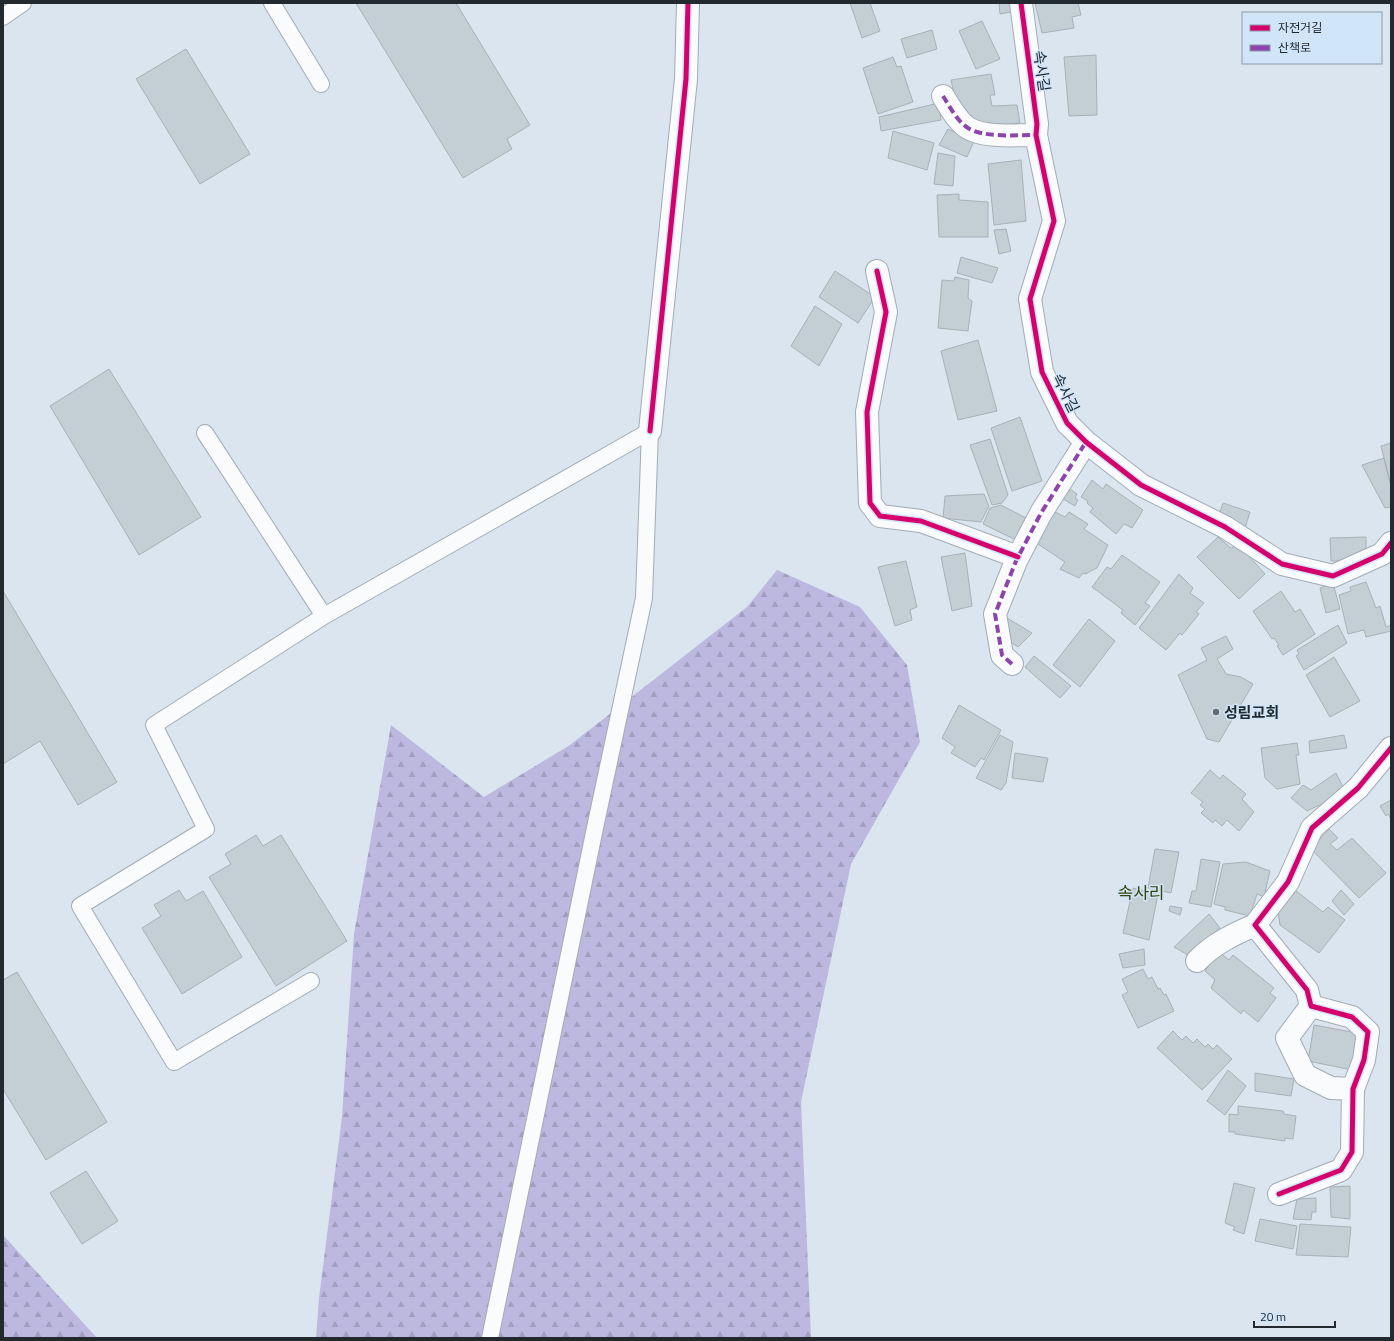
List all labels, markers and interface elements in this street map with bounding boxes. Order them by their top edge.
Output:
legend [1242,12,1382,64]
text: 자전거길 [1278,18,1322,37]
text: 산책로 [1278,38,1311,57]
street label: 속사길 [1028,49,1056,93]
street label: 속사길 [1047,369,1085,417]
place label: 성림교회 [1224,701,1279,724]
marker: 성림교회 [1211,707,1221,717]
district label: 속사리 [1118,880,1164,906]
scale bar [1254,1303,1335,1329]
text: 20 m [1260,1307,1286,1326]

